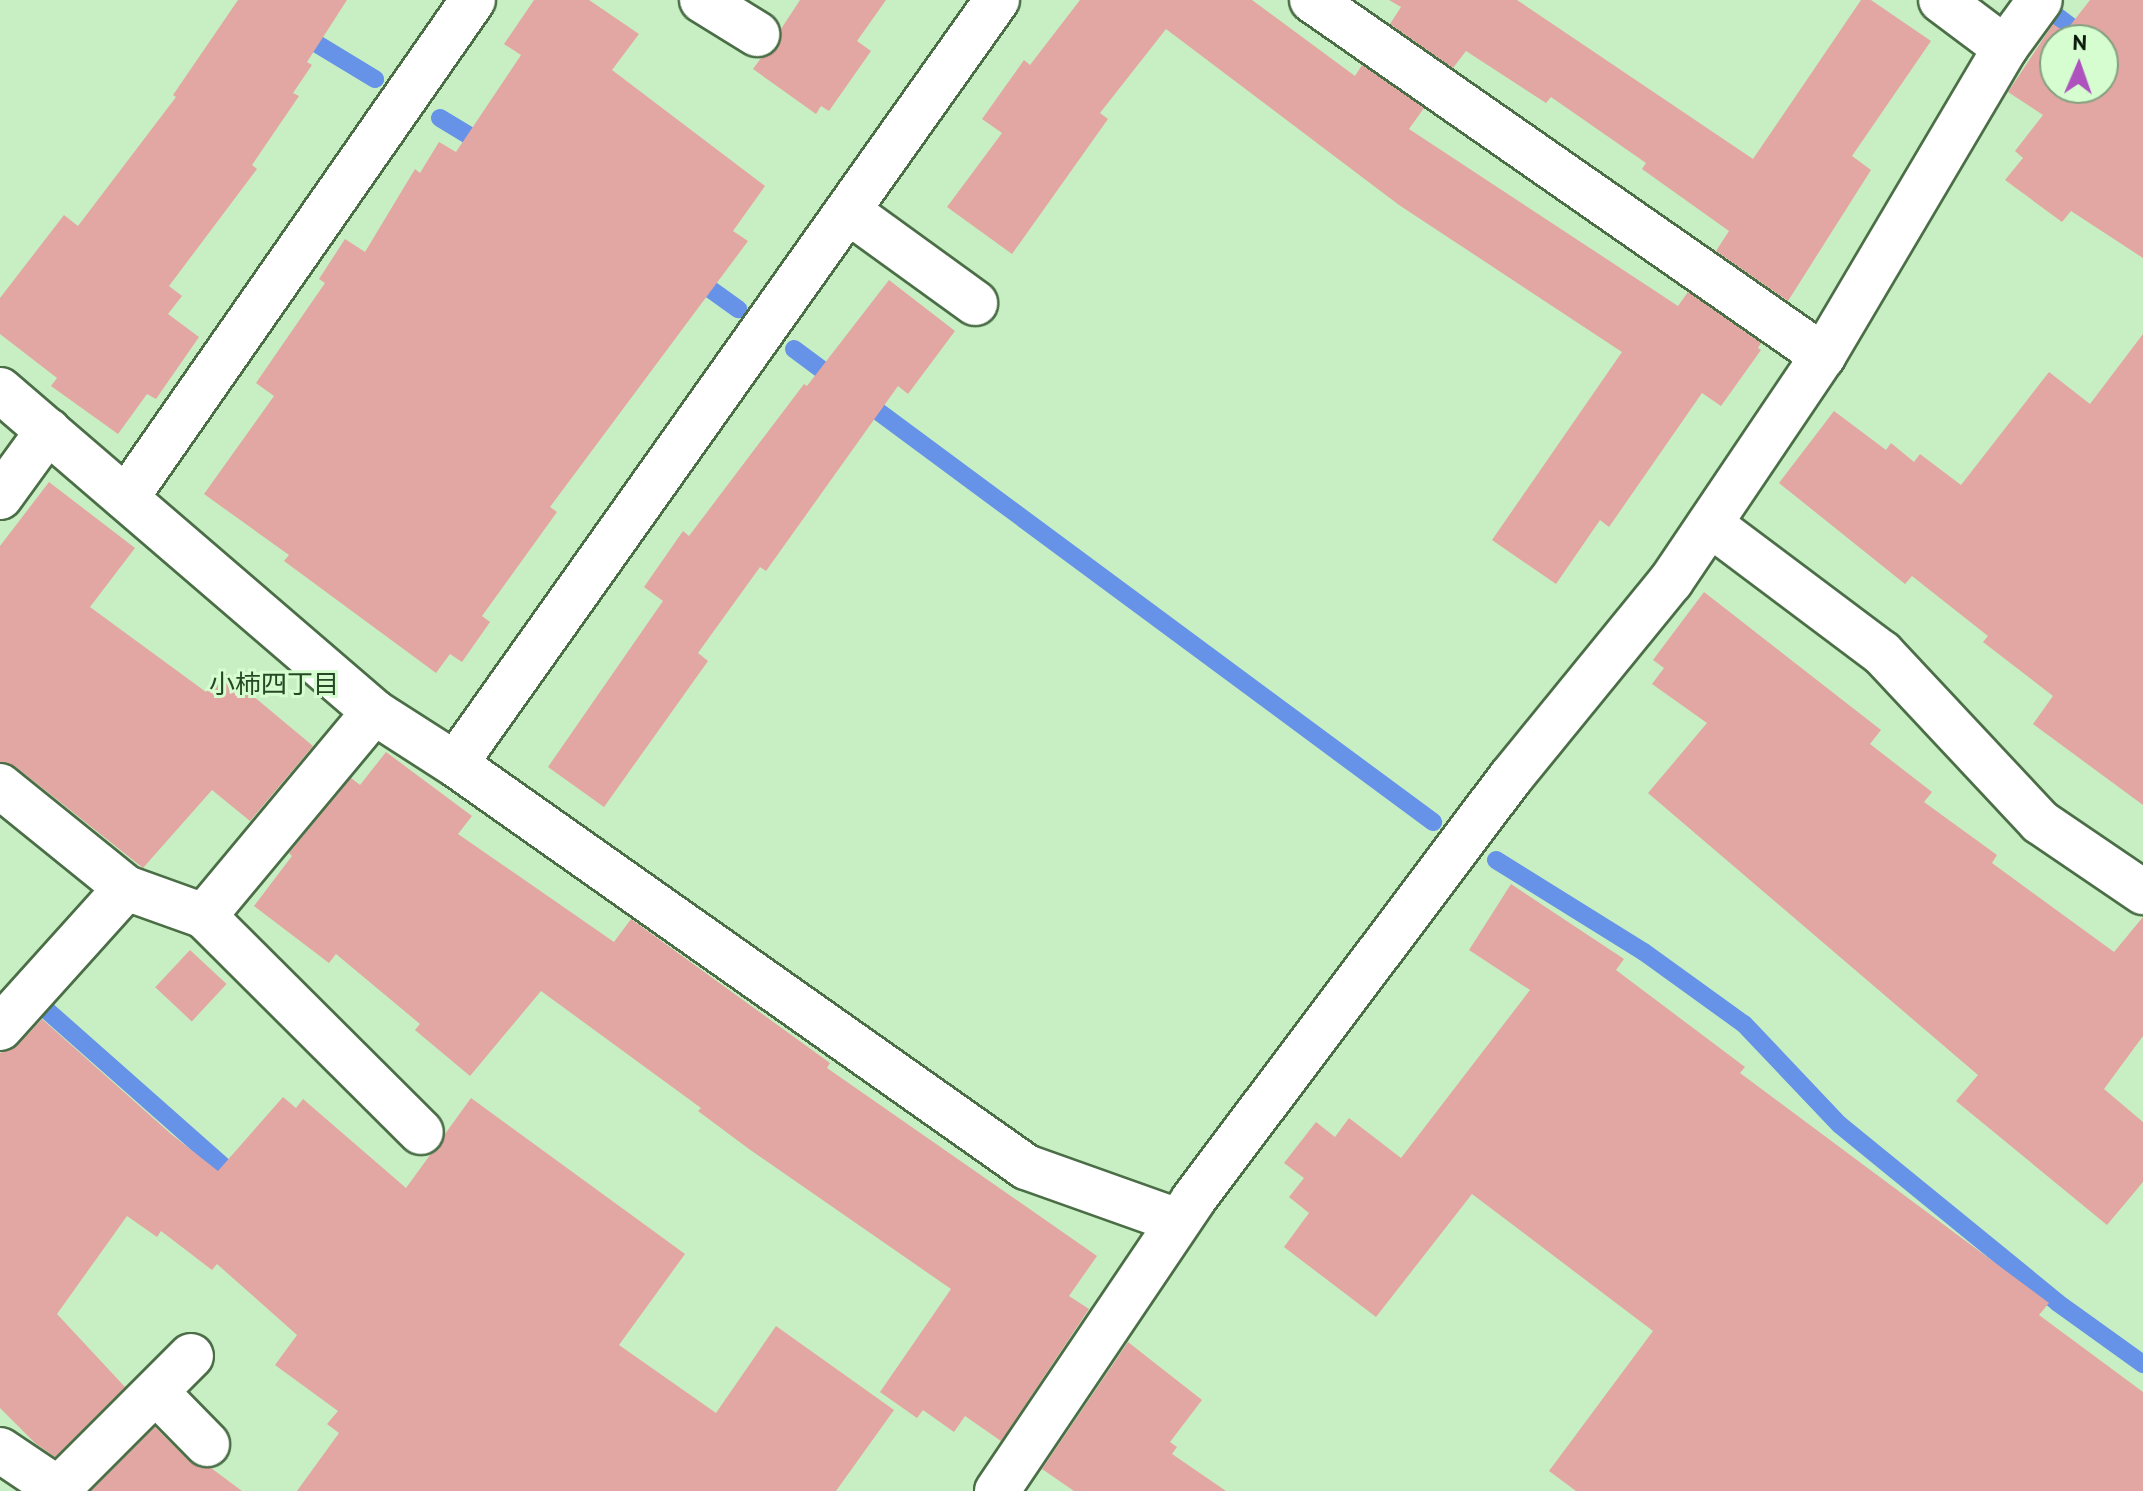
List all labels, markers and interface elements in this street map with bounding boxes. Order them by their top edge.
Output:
north arrow [2039,24,2119,104]
text: N [2072,28,2087,56]
district label: 小柿四丁目 [209,668,339,700]

